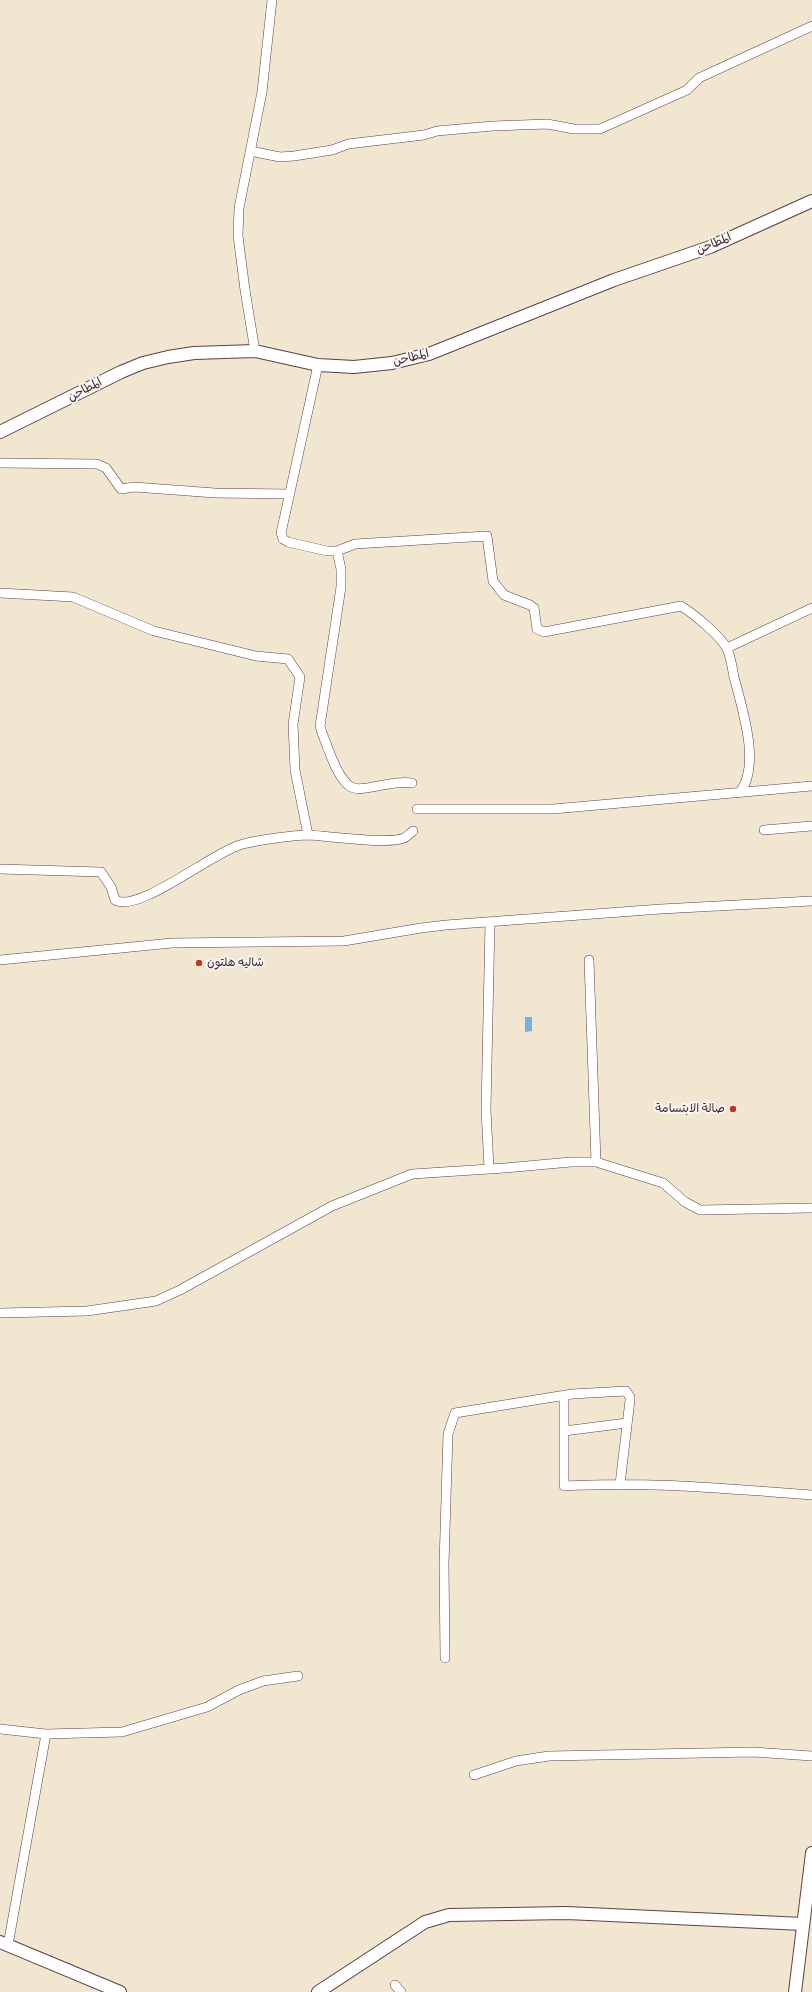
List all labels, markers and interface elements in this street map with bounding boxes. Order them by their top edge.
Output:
street label: المطاحن [694,230,734,258]
street label: المطاحن [391,347,431,369]
street label: المطاحن [65,375,105,405]
place label: شاليه هلتون [207,956,264,970]
marker: شاليه هلتون [194,958,204,968]
place label: صالة الابتسامة [655,1102,725,1116]
marker: صالة الابتسامة [728,1104,738,1114]

